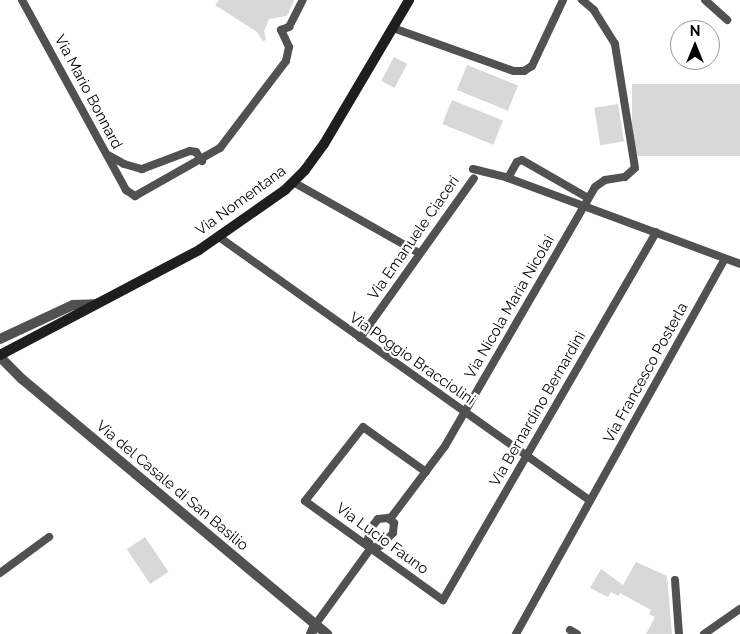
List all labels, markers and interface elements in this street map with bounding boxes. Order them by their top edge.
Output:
north arrow [670,20,720,70]
text: N [690,23,700,39]
street label: Via Mario Bonnard [50,32,126,152]
street label: Via Nomentana [192,162,290,240]
street label: Via Emanuele Ciaceri [365,173,463,303]
street label: Via Nicola Maria Nicolai [462,232,558,382]
street label: Via Francesco Posterla [600,300,692,446]
street label: Via Poggio Bracciolini [346,309,478,409]
street label: Via Bernardino Bernardini [486,328,590,490]
street label: Via del Casale di San Basilio [92,417,252,555]
street label: Via Lucio Fauno [332,499,432,579]

